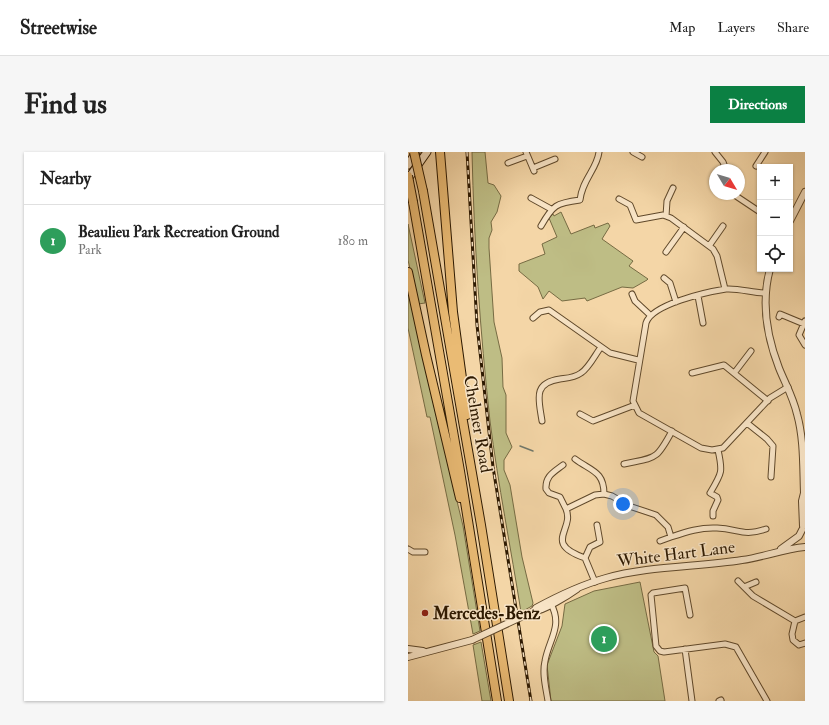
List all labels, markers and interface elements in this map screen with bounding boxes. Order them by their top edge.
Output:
text: Streetwise [20,16,97,40]
text: Map [669,19,695,36]
text: Layers [717,19,755,36]
text: Share [777,19,809,36]
button: Directions [710,86,805,123]
text: Find us [24,87,107,122]
north arrow [709,164,745,200]
map controls [757,164,793,272]
button: + [757,164,793,200]
text: Nearby [40,168,91,189]
button: − [757,200,793,236]
text: Beaulieu Park Recreation Ground [78,223,279,242]
text: 1 [51,233,55,249]
text: 180 m [338,233,368,249]
button: locate [757,236,793,272]
text: Park [78,242,102,258]
street label: Chelmer Road [459,374,497,475]
your location [613,494,633,514]
street label: White Hart Lane [615,536,736,572]
place label: Mercedes-Benz [432,603,541,624]
marker: Mercedes-Benz [420,608,430,618]
pin: 1 [591,624,617,654]

